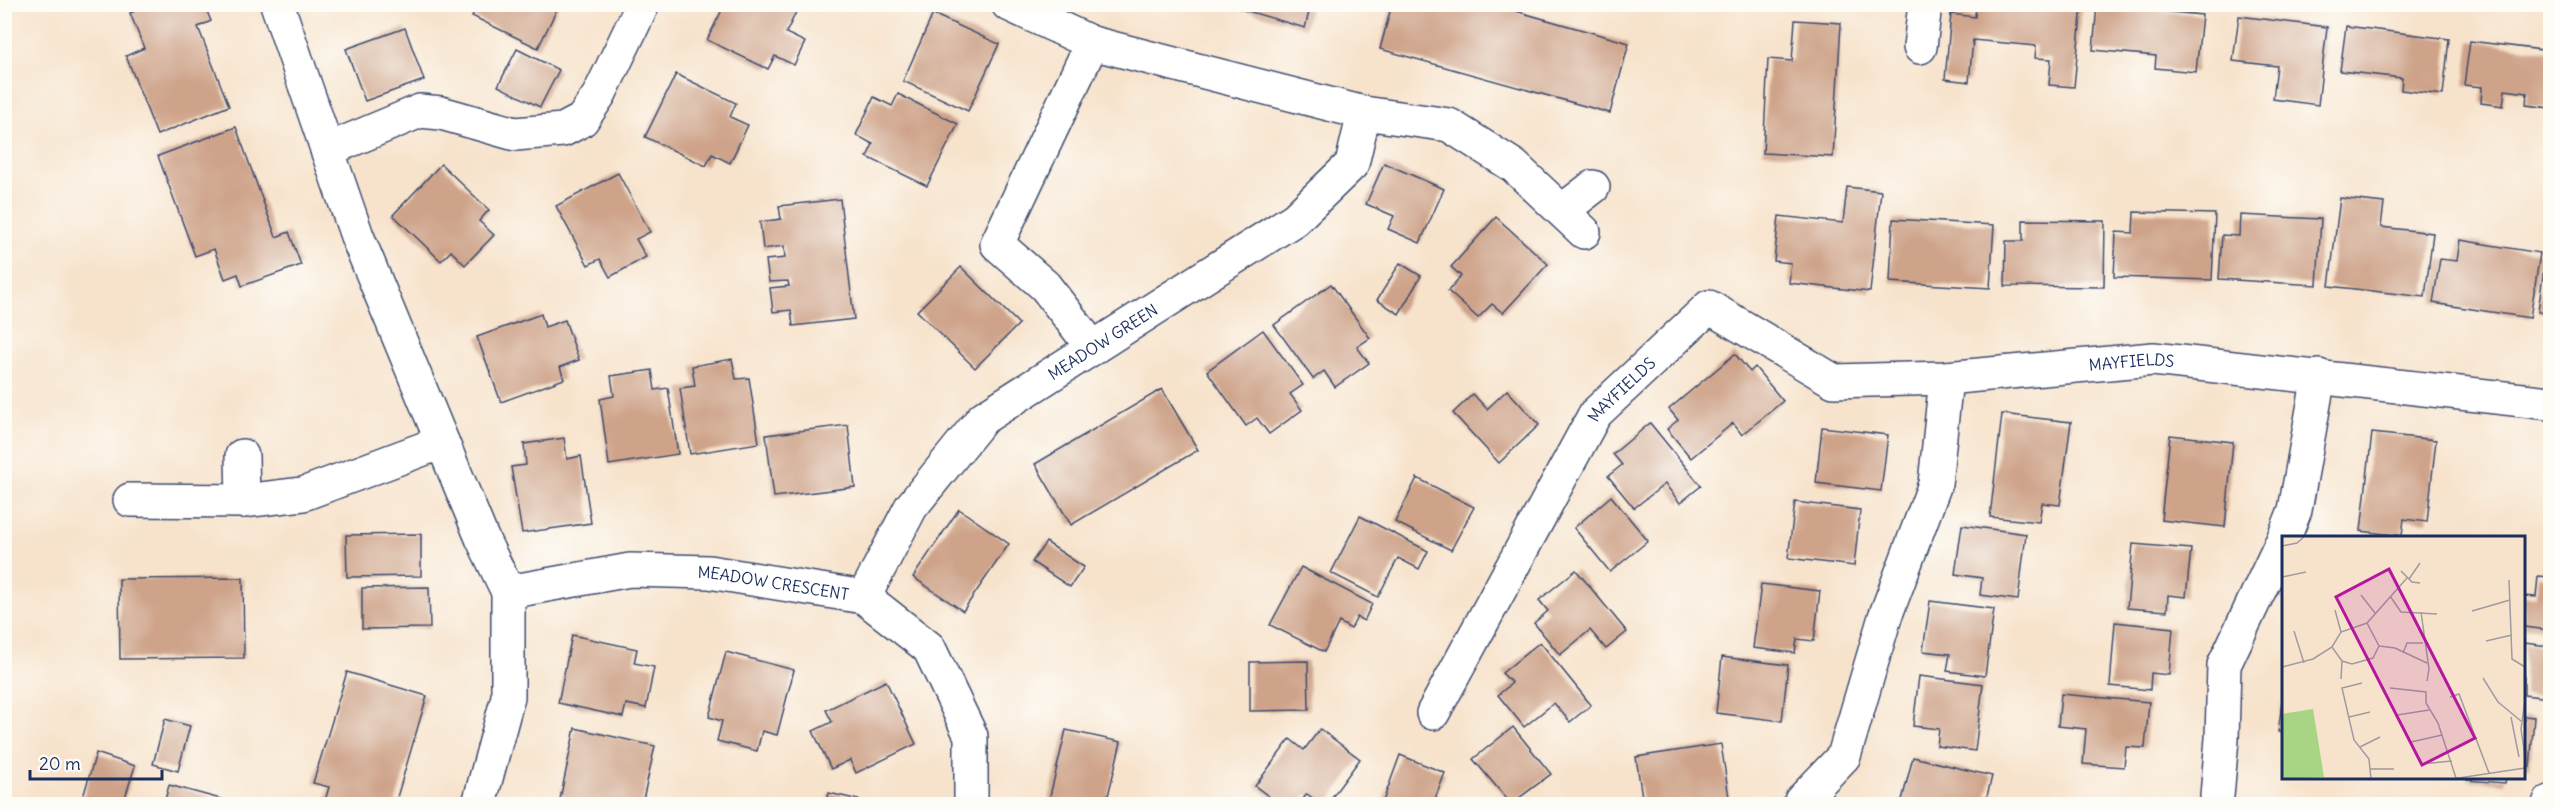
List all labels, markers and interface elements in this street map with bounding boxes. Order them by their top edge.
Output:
street label: MEADOW GREEN [1044,299,1161,384]
street label: MAYFIELDS [2088,349,2175,375]
street label: MAYFIELDS [1583,353,1659,425]
inset map [2282,536,2525,779]
street label: MEADOW CRESCENT [697,562,850,604]
scale bar [30,743,162,781]
text: 20 m [39,752,81,775]

